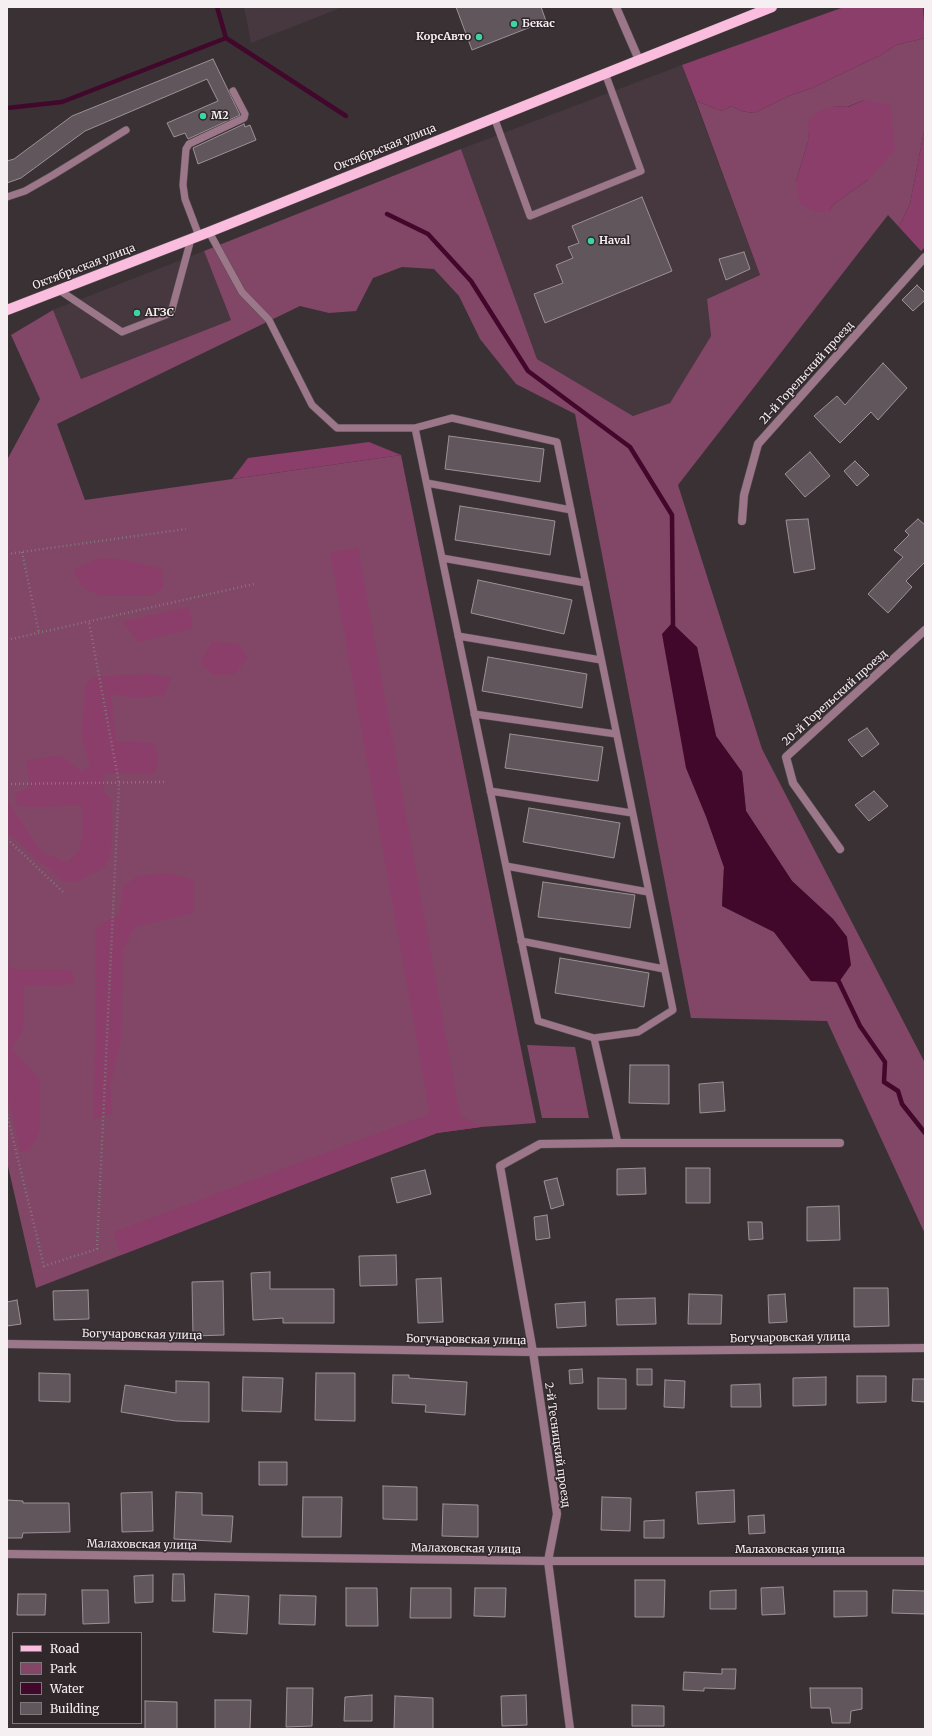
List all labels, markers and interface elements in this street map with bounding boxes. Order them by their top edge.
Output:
place label: Бекас [522,17,555,31]
marker: Бекас [509,19,519,29]
place label: КорсАвто [416,30,471,44]
marker: КорсАвто [474,32,484,42]
place label: М2 [211,109,229,123]
marker: М2 [198,111,208,121]
street label: Октябрьская улица [332,121,438,175]
place label: Haval [599,234,630,248]
marker: Haval [586,236,596,246]
street label: Октябрьская улица [31,241,137,293]
place label: АГЗС [145,306,174,320]
marker: АГЗС [132,308,142,318]
street label: 21-й Горельский проезд [757,319,857,427]
street label: 20-й Горельский проезд [780,647,890,749]
street label: Богучаровская улица [82,1327,202,1343]
street label: Богучаровская улица [730,1330,850,1346]
street label: Богучаровская улица [406,1332,526,1348]
street label: 2-й Тесницкий проезд [542,1381,572,1509]
street label: Малаховская улица [87,1537,197,1553]
street label: Малаховская улица [411,1541,521,1557]
street label: Малаховская улица [735,1543,845,1557]
legend [12,1632,142,1724]
text: Road [50,1641,79,1656]
text: Park [50,1661,77,1676]
text: Water [50,1681,84,1696]
text: Building [50,1701,99,1716]

